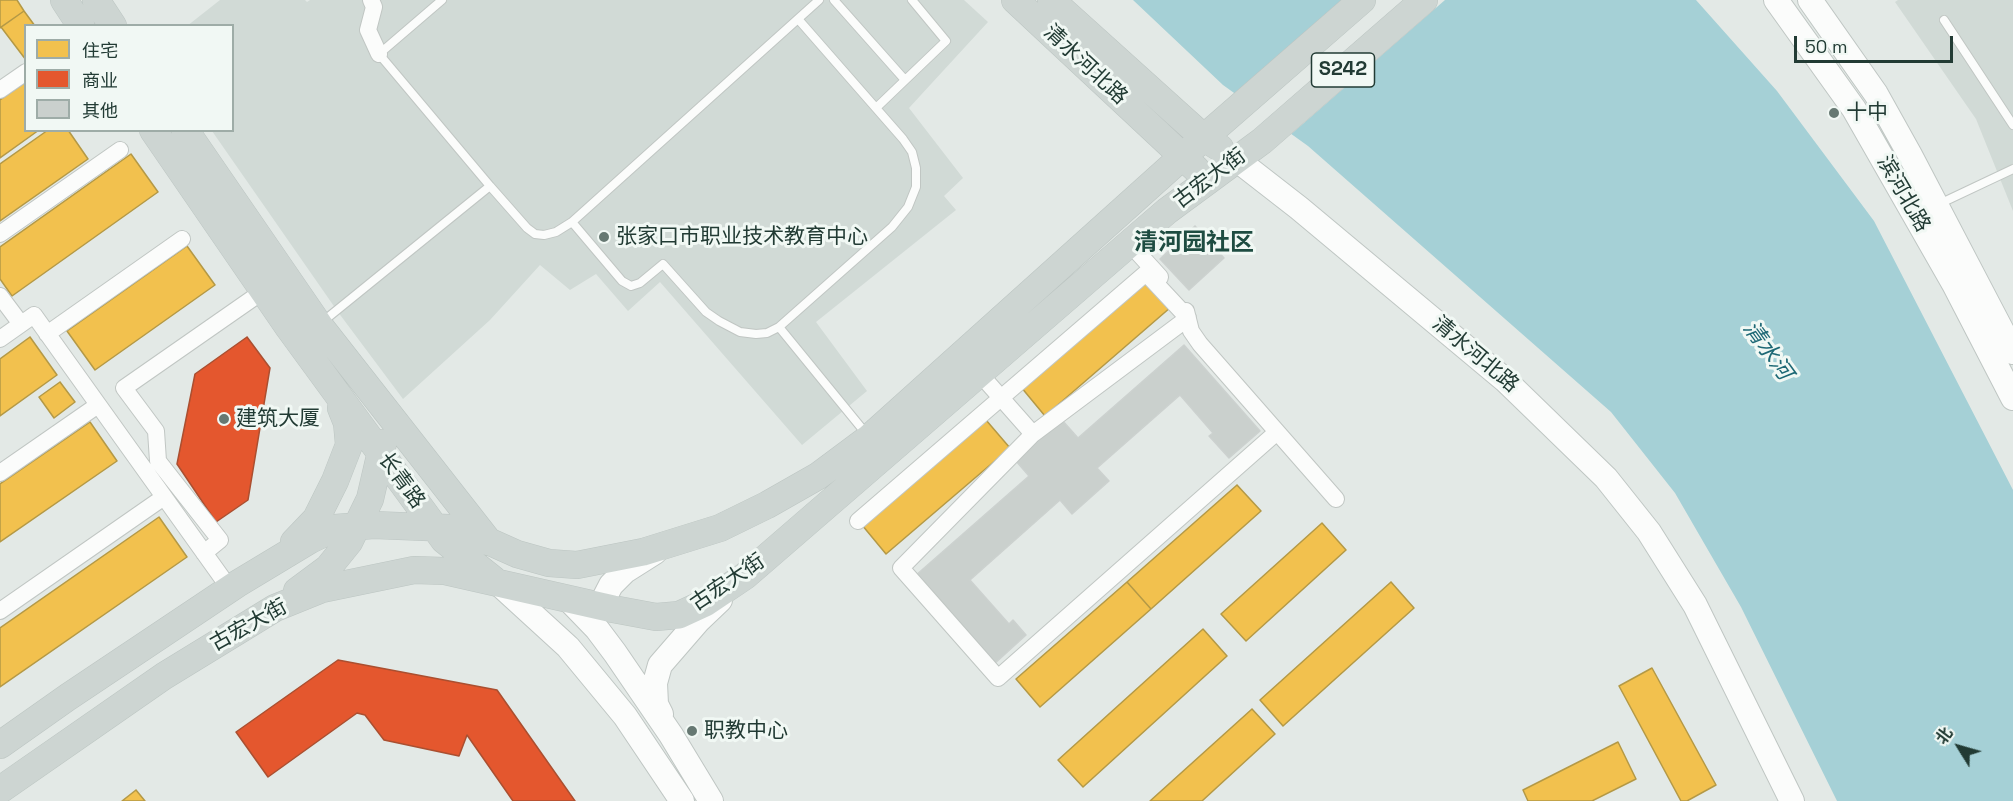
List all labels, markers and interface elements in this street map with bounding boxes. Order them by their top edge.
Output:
street label: 清水河北路 [1038,20,1132,110]
legend [24,24,234,132]
scale bar [1797,24,1956,62]
text: 50 m [1805,35,1847,58]
text: 住宅 [82,39,118,62]
road number: S242 [1312,53,1374,87]
text: 商业 [82,69,118,92]
text: 其他 [82,99,118,122]
place label: 十中 [1846,100,1888,126]
marker: 十中 [1827,106,1841,120]
street label: 古宏大街 [1169,144,1251,214]
street label: 滨河北路 [1871,151,1935,237]
place label: 张家口市职业技术教育中心 [616,224,868,250]
district label: 清河园社区 [1134,229,1254,257]
marker: 张家口市职业技术教育中心 [597,230,611,244]
street label: 清水河北路 [1427,312,1523,398]
water label: 清水河 [1737,317,1797,385]
place label: 建筑大厦 [236,406,320,432]
marker: 建筑大厦 [217,412,231,426]
street label: 长青路 [372,448,430,514]
street label: 古宏大街 [686,549,770,617]
street label: 古宏大街 [206,595,292,657]
north arrow [1929,717,1989,777]
place label: 职教中心 [704,718,788,744]
text: 北 [1931,723,1957,749]
marker: 职教中心 [685,724,699,738]

